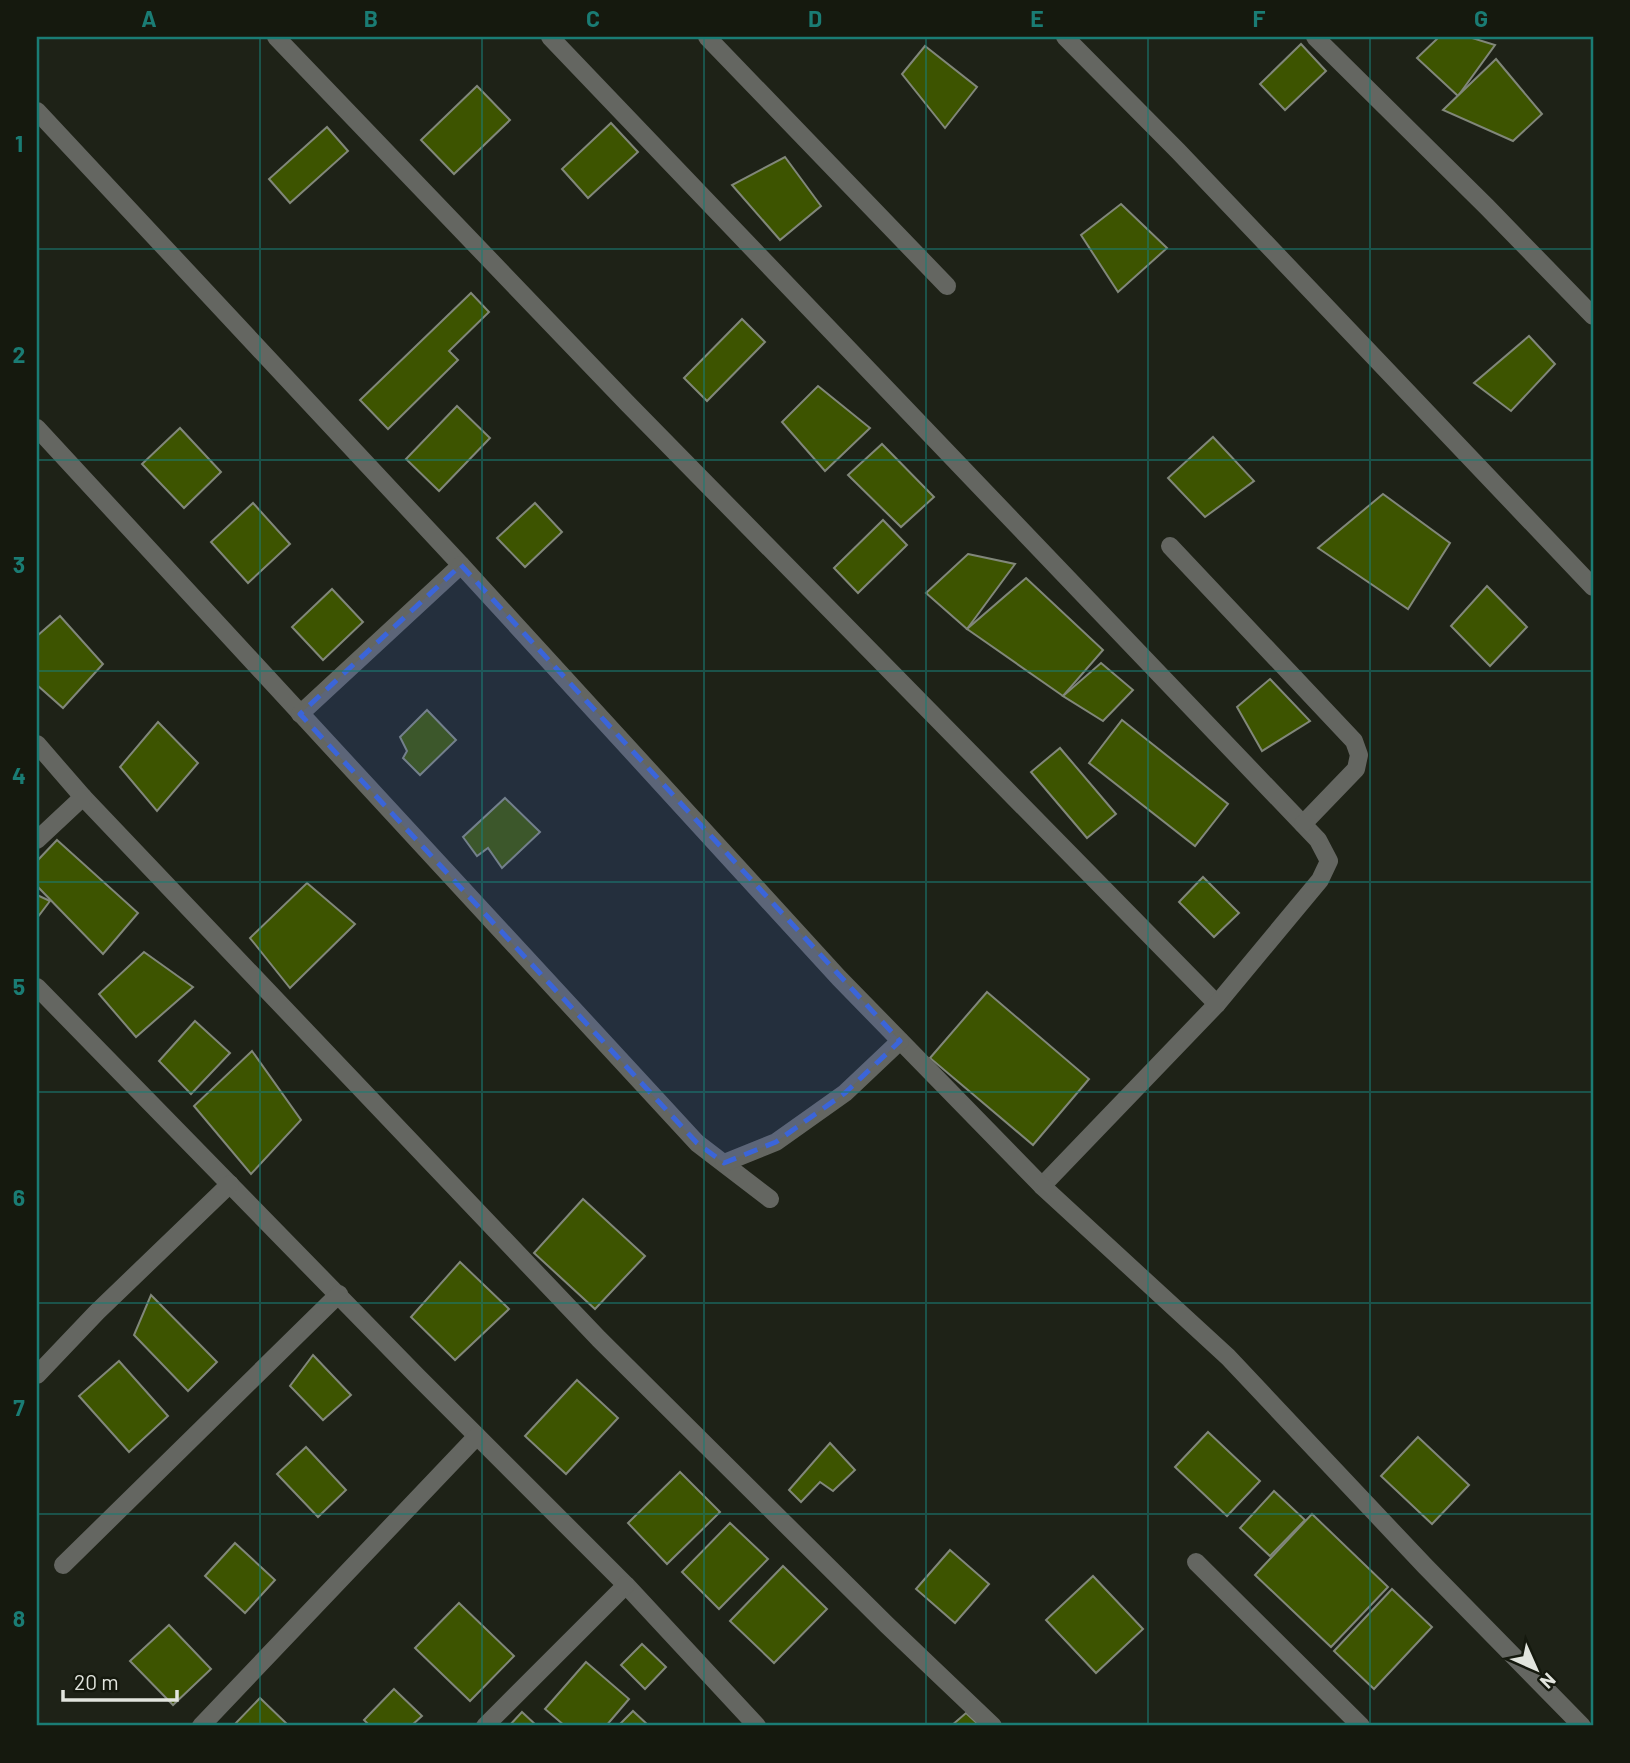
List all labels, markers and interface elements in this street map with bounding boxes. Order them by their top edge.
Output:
text: A [141,4,157,32]
text: B [364,4,378,32]
text: C [586,4,600,32]
text: D [808,4,822,32]
text: E [1030,4,1044,32]
text: F [1253,4,1266,32]
text: G [1474,4,1488,32]
text: 1 [15,129,23,157]
text: 2 [13,340,25,368]
text: 3 [13,550,25,578]
text: 4 [12,761,26,789]
text: 5 [13,972,25,1000]
text: 6 [13,1183,25,1211]
text: 7 [13,1393,25,1421]
text: 8 [13,1604,25,1632]
north arrow [1500,1634,1570,1704]
scale bar [63,1658,177,1702]
text: 20 m [74,1669,119,1694]
text: N [1536,1669,1561,1694]

